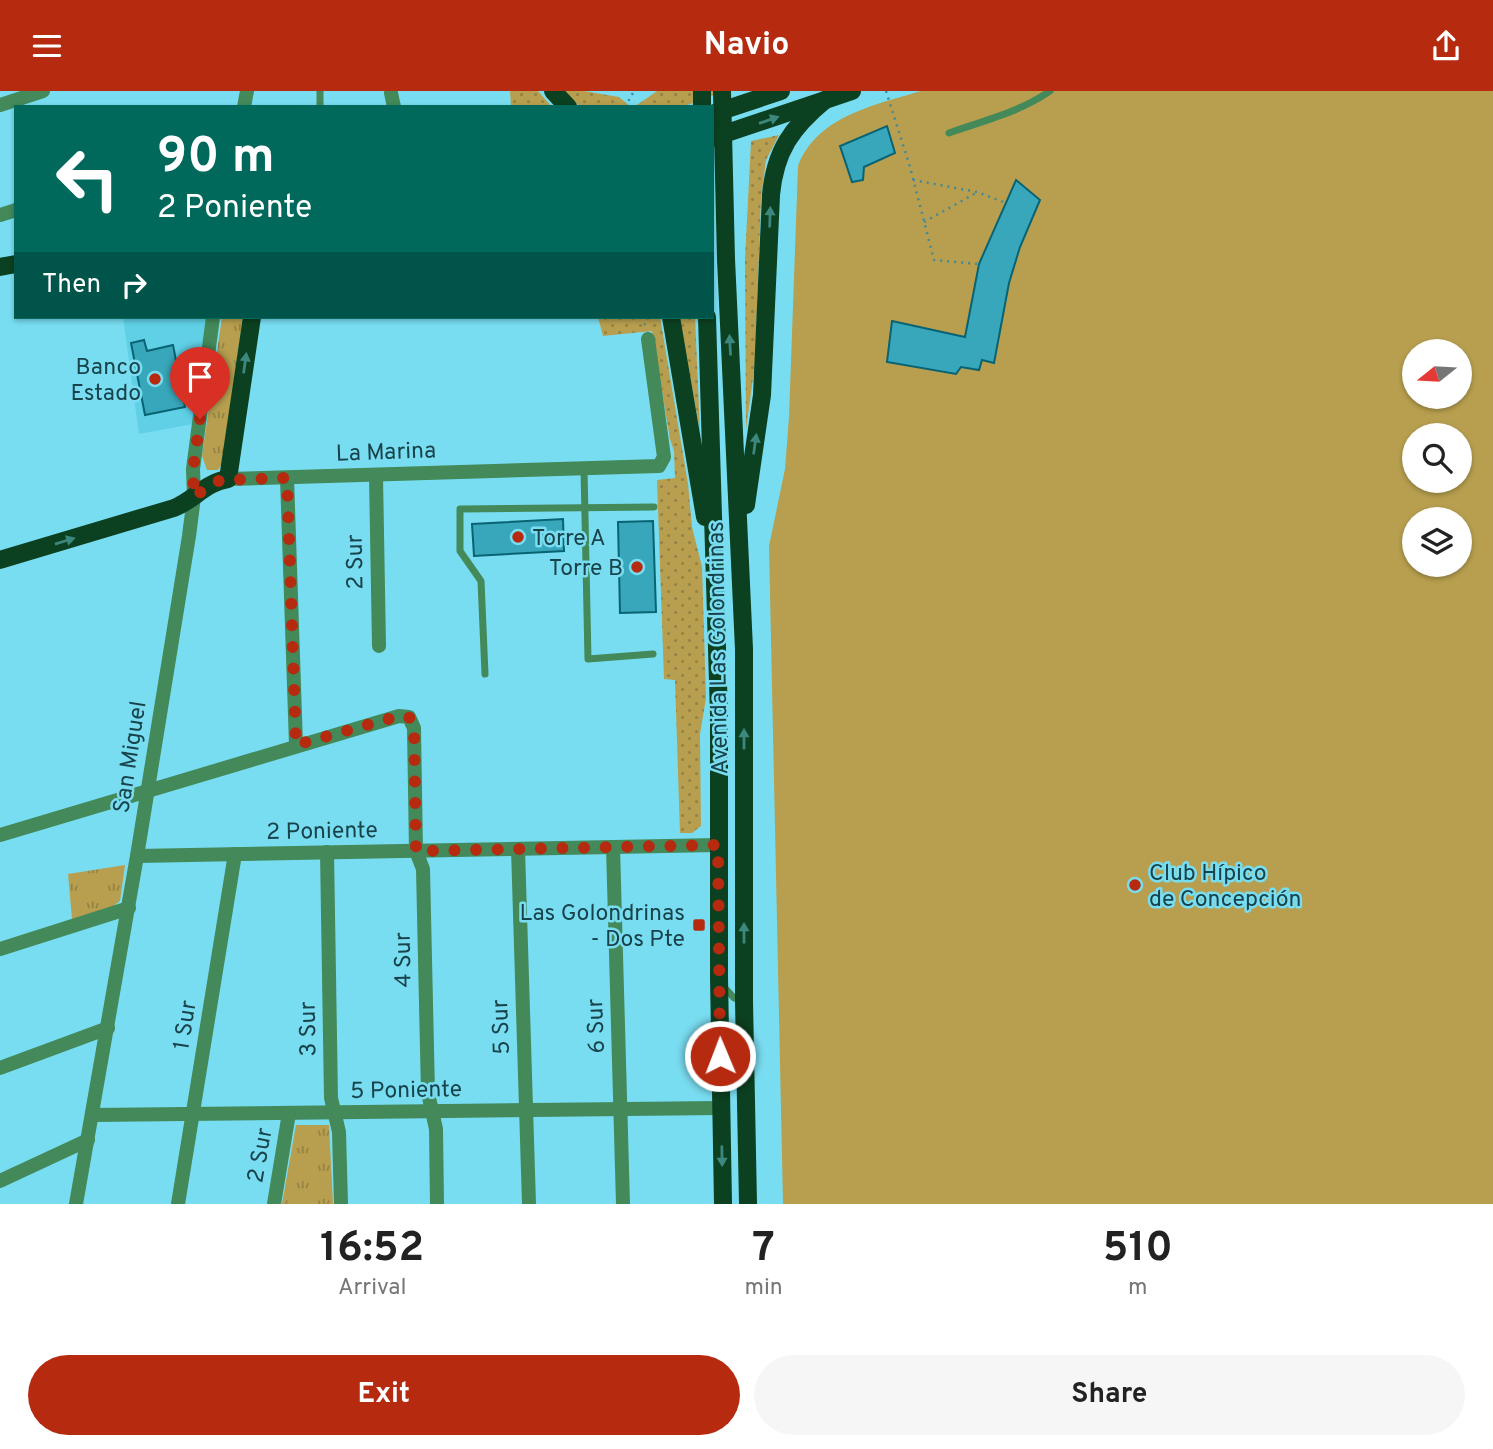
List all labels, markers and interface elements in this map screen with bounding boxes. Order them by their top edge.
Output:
text: Navio [704,26,789,66]
icon: menu [28,27,66,65]
icon: share [1427,27,1465,65]
one-way arrow [759,114,780,125]
text: 90 m [157,128,275,190]
icon: left [42,133,133,224]
text: 2 Poniente [157,189,312,229]
one-way arrow [765,206,776,228]
icon: right [115,266,153,304]
text: Then [42,269,101,302]
one-way arrow [724,334,735,356]
north arrow [1402,339,1472,409]
map controls [1402,339,1472,577]
pin [170,347,230,419]
one-way arrow [240,352,251,374]
place label: Banco Estado [70,354,141,409]
icon: arrive [181,358,219,396]
marker: Banco Estado [147,371,163,387]
button: search [1402,423,1472,493]
one-way arrow [750,433,761,455]
street label: La Marina [335,437,437,470]
button: layers [1402,507,1472,577]
street label: Avenida Las Golondrinas [703,521,736,775]
place label: Torre A [532,525,606,554]
marker: Torre A [510,529,526,545]
street label: 2 Sur [342,534,371,590]
one-way arrow [55,535,76,545]
place label: Torre B [549,555,623,584]
marker: Torre B [629,559,645,575]
street label: San Miguel [108,699,155,815]
one-way arrow [738,727,750,749]
street label: 2 Poniente [266,817,378,848]
place label: Club Hípico de Concepción [1149,860,1302,915]
marker: Club Hípico de Concepción [1127,877,1143,893]
place label: Las Golondrinas - Dos Pte [520,900,685,955]
marker: Las Golondrinas - Dos Pte [691,917,707,933]
one-way arrow [738,922,750,944]
street label: 4 Sur [390,932,419,988]
street label: 1 Sur [168,998,205,1052]
street label: 6 Sur [582,998,613,1054]
street label: 5 Sur [487,999,518,1055]
street label: 3 Sur [295,1001,324,1057]
position arrow [683,1019,757,1093]
street label: 5 Poniente [350,1076,462,1107]
street label: 2 Sur [242,1126,281,1185]
one-way arrow [716,1145,727,1167]
text: 16:52 [320,1223,424,1276]
text: 7 [752,1223,775,1276]
text: 510 [1103,1223,1173,1276]
text: Arrival [338,1274,406,1303]
text: min [744,1274,783,1303]
text: m [1128,1274,1148,1303]
button: Exit [28,1355,740,1435]
button: Share [754,1355,1465,1435]

